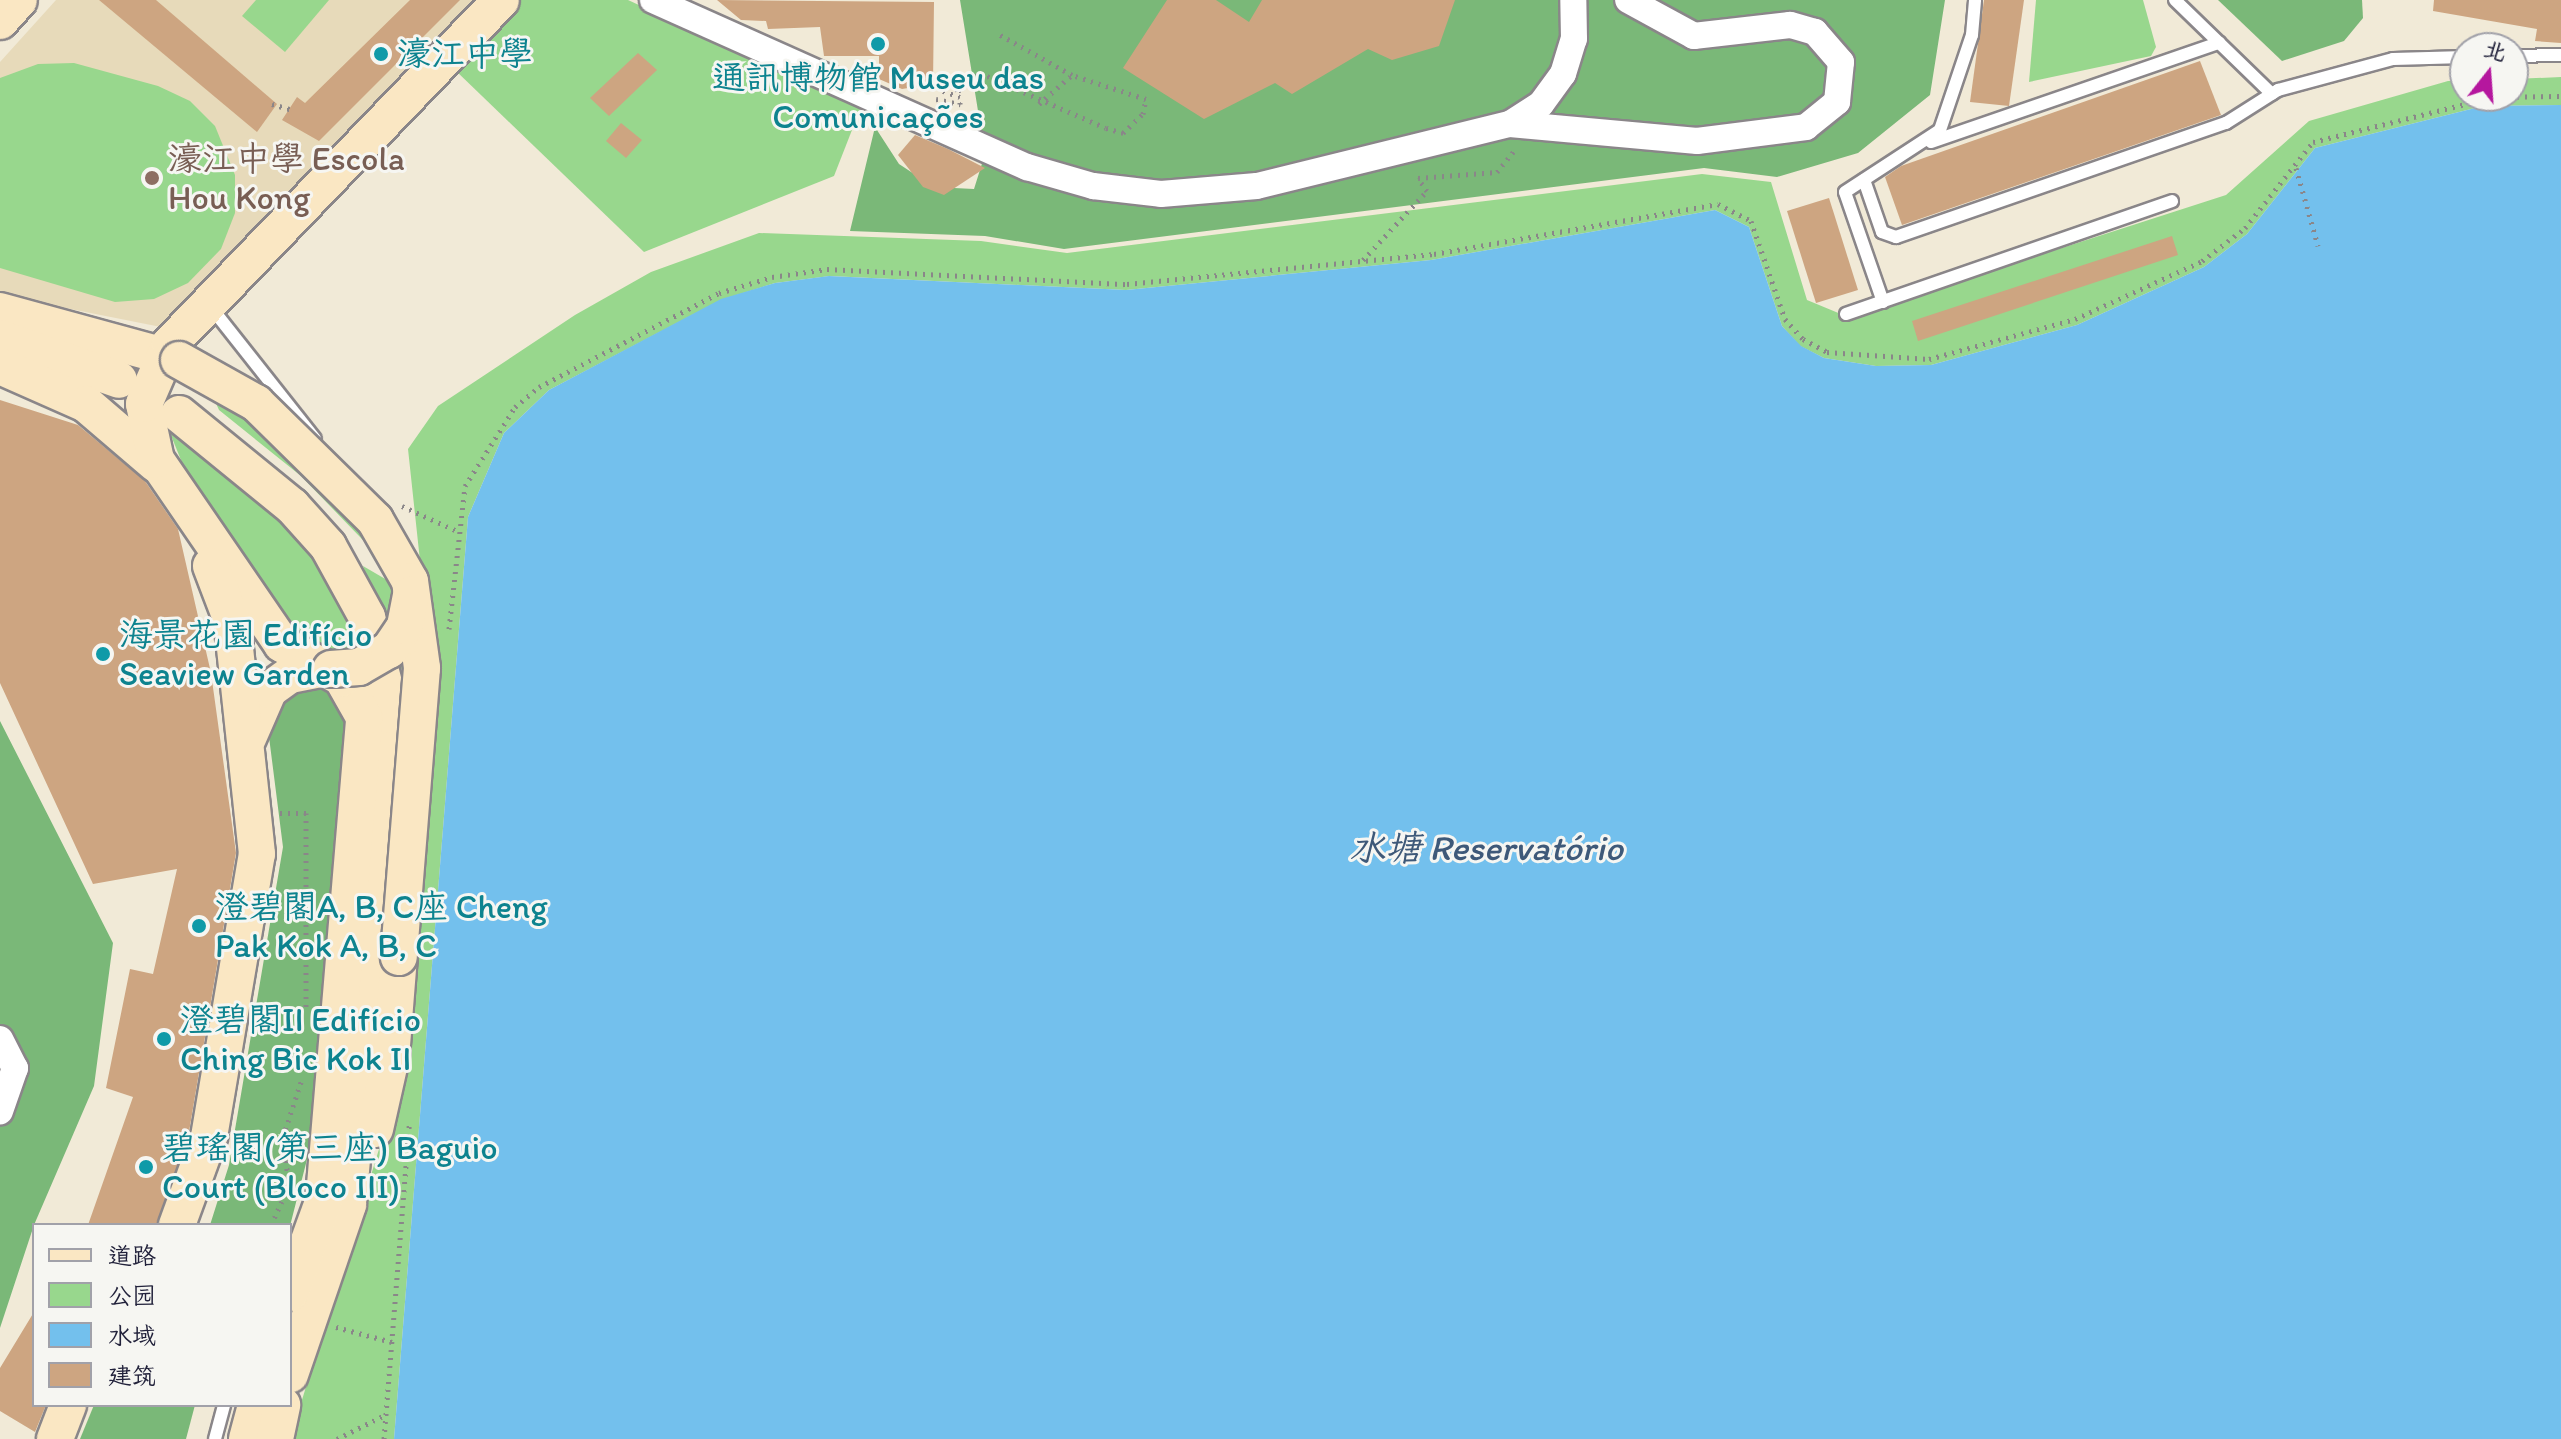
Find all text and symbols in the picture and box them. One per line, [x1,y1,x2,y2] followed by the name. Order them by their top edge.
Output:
[2449,32,2529,112] north arrow
[397,34,533,74] place label: 濠江中學
[2481,34,2510,67] text: 北
[869,35,887,53] marker: 通訊博物館 Museu das Comunicações
[372,45,390,63] marker: 濠江中學
[712,57,1044,136] place label: 通訊博物館 Museu das Comunicações
[168,138,405,218] place label: 濠江中學 Escola Hou Kong
[143,169,161,187] marker: 濠江中學 Escola Hou Kong
[119,614,372,694] place label: 海景花園 Edifício Seaview Garden
[94,645,112,663] marker: 海景花園 Edifício Seaview Garden
[1349,826,1623,870] water label: 水塘 Reservatório
[215,886,548,966] place label: 澄碧閣A, B, C座 Cheng Pak Kok A, B, C
[190,917,208,935] marker: 澄碧閣A, B, C座 Cheng Pak Kok A, B, C
[180,999,421,1078] place label: 澄碧閣II Edifício Ching Bic Kok II
[155,1030,173,1048] marker: 澄碧閣II Edifício Ching Bic Kok II
[162,1127,498,1206] place label: 碧瑤閣(第三座) Baguio Court (Bloco III)
[137,1158,155,1176] marker: 碧瑤閣(第三座) Baguio Court (Bloco III)
[32,1223,292,1407] legend
[108,1241,156,1270] text: 道路
[108,1281,156,1310] text: 公园
[108,1321,156,1350] text: 水域
[108,1361,156,1390] text: 建筑

